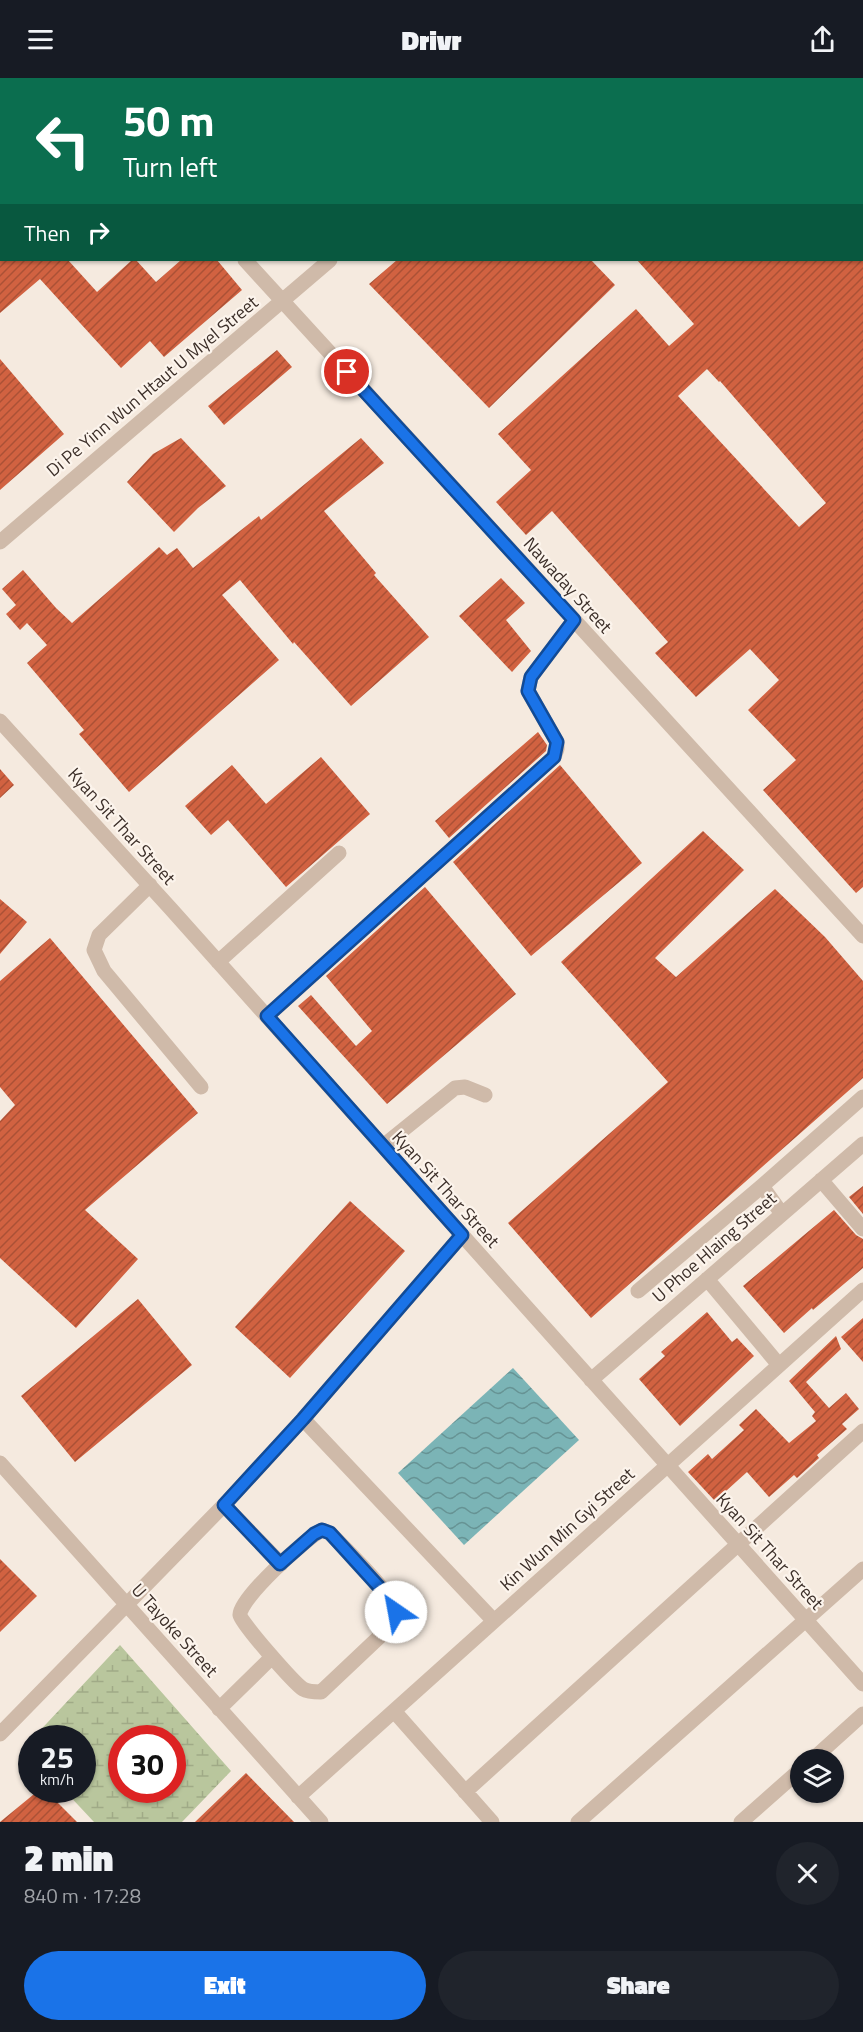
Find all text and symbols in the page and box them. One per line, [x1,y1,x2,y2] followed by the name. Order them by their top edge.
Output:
[402,19,461,60] text: Drivr
[24,23,57,56] icon: menu
[806,23,839,56] icon: share
[123,88,215,152] text: 50 m
[24,102,102,180] icon: left
[123,146,217,187] text: Turn left
[24,216,70,250] text: Then
[82,216,115,249] icon: right
[40,289,264,483] street label: Di Pe Yinn Wun Htaut U Myel Street
[321,346,372,397] pin
[330,355,363,388] icon: arrive
[517,531,619,640] street label: Nawaday Street
[62,761,183,891] street label: Kyan Sit Thar Street
[386,1124,507,1254] street label: Kyan Sit Thar Street
[646,1185,783,1309] street label: U Phoe Hlaing Street
[494,1461,641,1597] street label: Kin Wun Min Gyi Street
[710,1486,831,1616] street label: Kyan Sit Thar Street
[125,1577,225,1683] street label: U Tayoke Street
[364,1580,428,1644] position arrow
[108,1725,186,1803] speed limit sign: 30
[40,1734,74,1780] text: 25
[790,1749,844,1803] map controls
[790,1749,844,1803] button: layers
[40,1768,74,1791] text: km/h
[24,1830,113,1885] text: 2 min
[776,1842,839,1905] button: close
[24,1880,141,1911] text: 840 m · 17:28
[24,1951,426,2020] button: Exit
[438,1951,839,2020] button: Share

